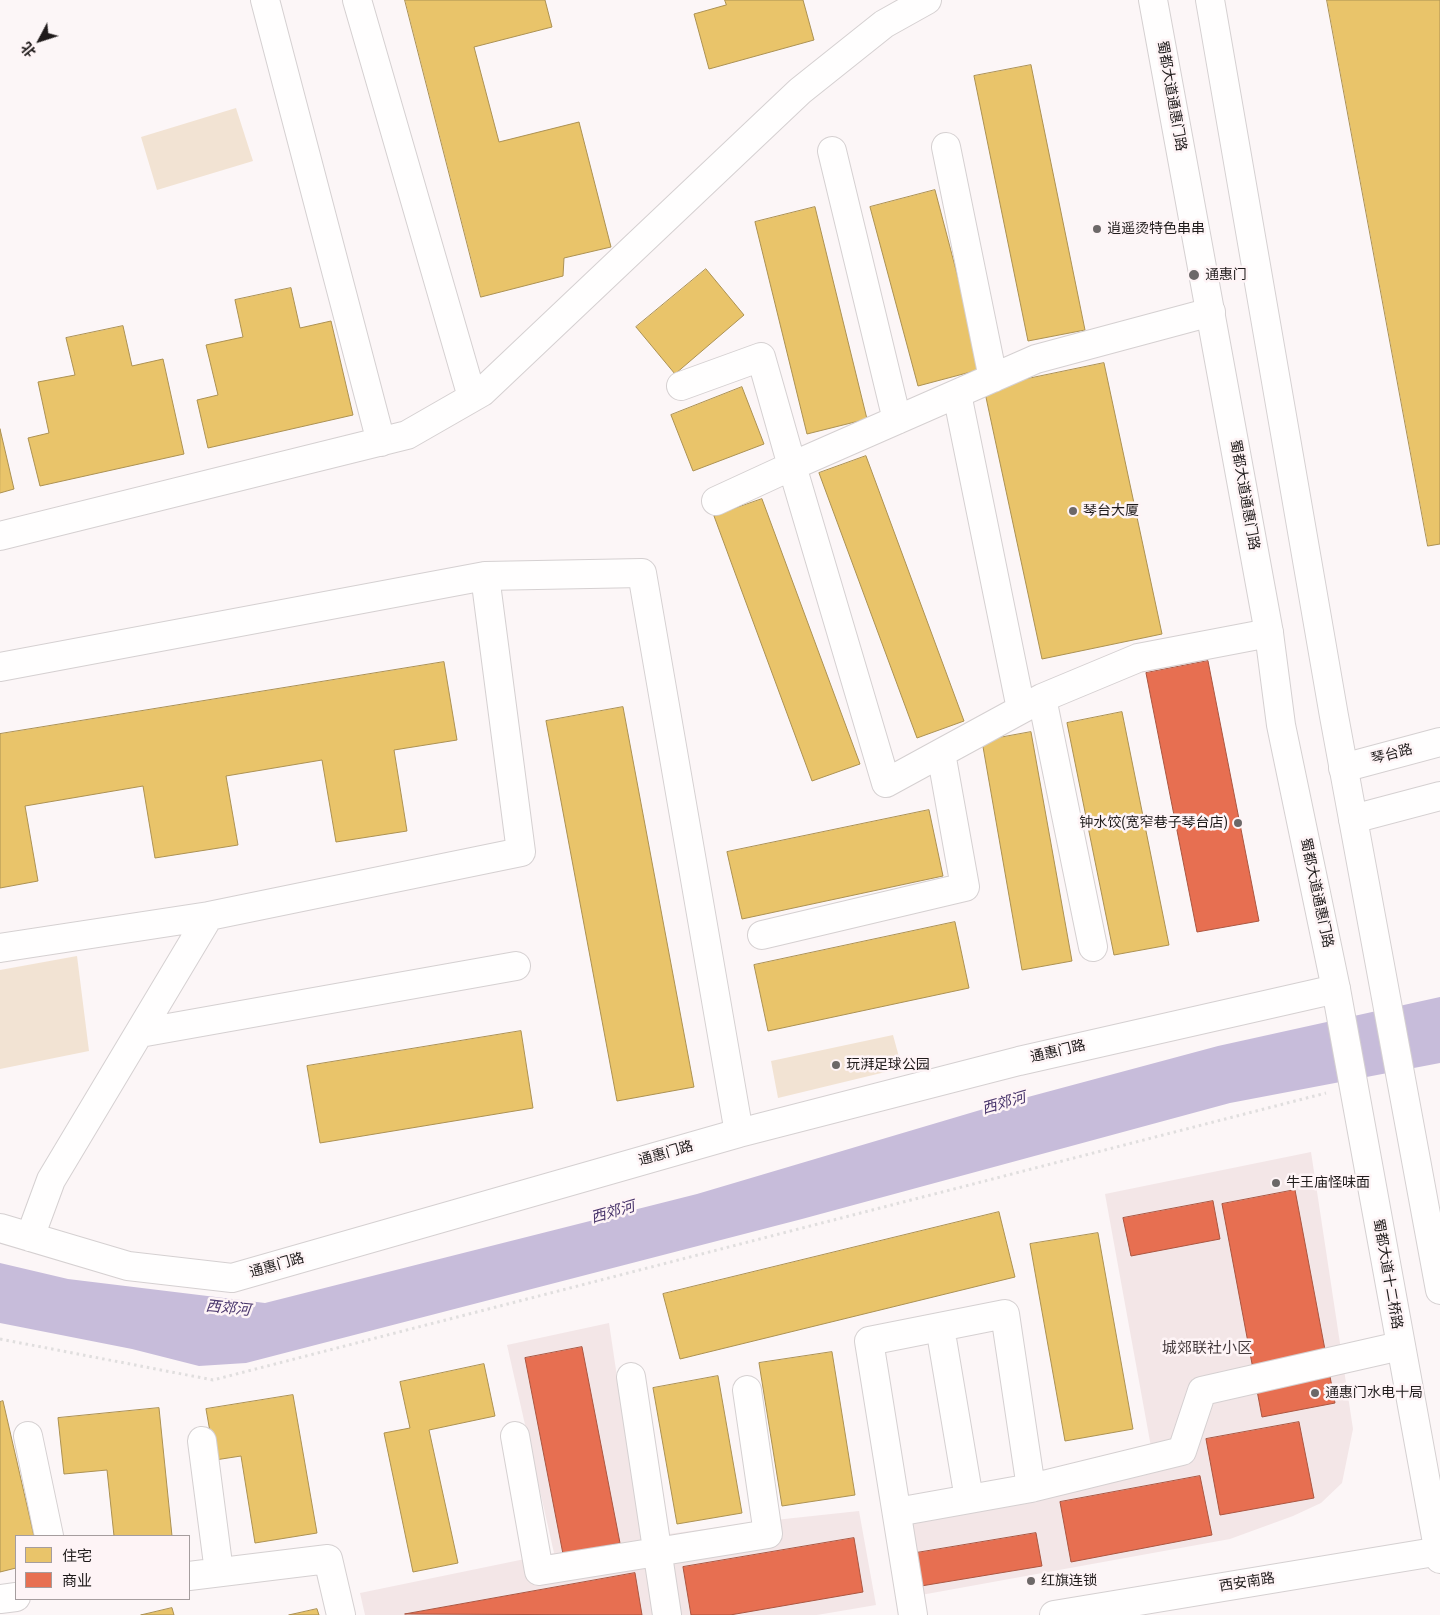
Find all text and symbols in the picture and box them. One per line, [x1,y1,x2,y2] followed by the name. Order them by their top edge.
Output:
[15,15,65,65] north arrow
[18,39,39,60] text: 北
[1153,39,1189,153] street label: 蜀都大道通惠门路
[1107,221,1205,237] place label: 逍遥烫特色串串
[1091,223,1103,235] marker: 逍遥烫特色串串
[1205,267,1247,283] place label: 通惠门
[1187,268,1201,282] marker: 通惠门
[1226,438,1262,552] street label: 蜀都大道通惠门路
[1083,503,1139,519] place label: 琴台大厦
[1067,505,1079,517] marker: 琴台大厦
[1370,741,1414,769] street label: 琴台路
[1079,815,1228,831] place label: 钟水饺(宽窄巷子琴台店)
[1232,817,1244,829] marker: 钟水饺(宽窄巷子琴台店)
[1296,836,1336,950] street label: 蜀都大道通惠门路
[1029,1038,1087,1066] street label: 通惠门路
[846,1057,930,1073] place label: 玩湃足球公园
[830,1059,842,1071] marker: 玩湃足球公园
[980,1089,1028,1119] water label: 西郊河
[637,1138,695,1170] street label: 通惠门路
[1286,1175,1370,1191] place label: 牛王庙怪味面
[1270,1177,1282,1189] marker: 牛王庙怪味面
[589,1198,637,1228] water label: 西郊河
[1369,1217,1405,1331] street label: 蜀都大道十二桥路
[248,1250,306,1282] street label: 通惠门路
[205,1298,251,1320] water label: 西郊河
[1162,1340,1252,1358] district label: 城郊联社小区
[1325,1385,1423,1401] place label: 通惠门水电十局
[1309,1387,1321,1399] marker: 通惠门水电十局
[15,1535,190,1600] legend
[62,1547,92,1565] text: 住宅
[1218,1570,1276,1596] street label: 西安南路
[62,1572,92,1590] text: 商业
[1041,1573,1097,1589] place label: 红旗连锁
[1025,1575,1037,1587] marker: 红旗连锁

